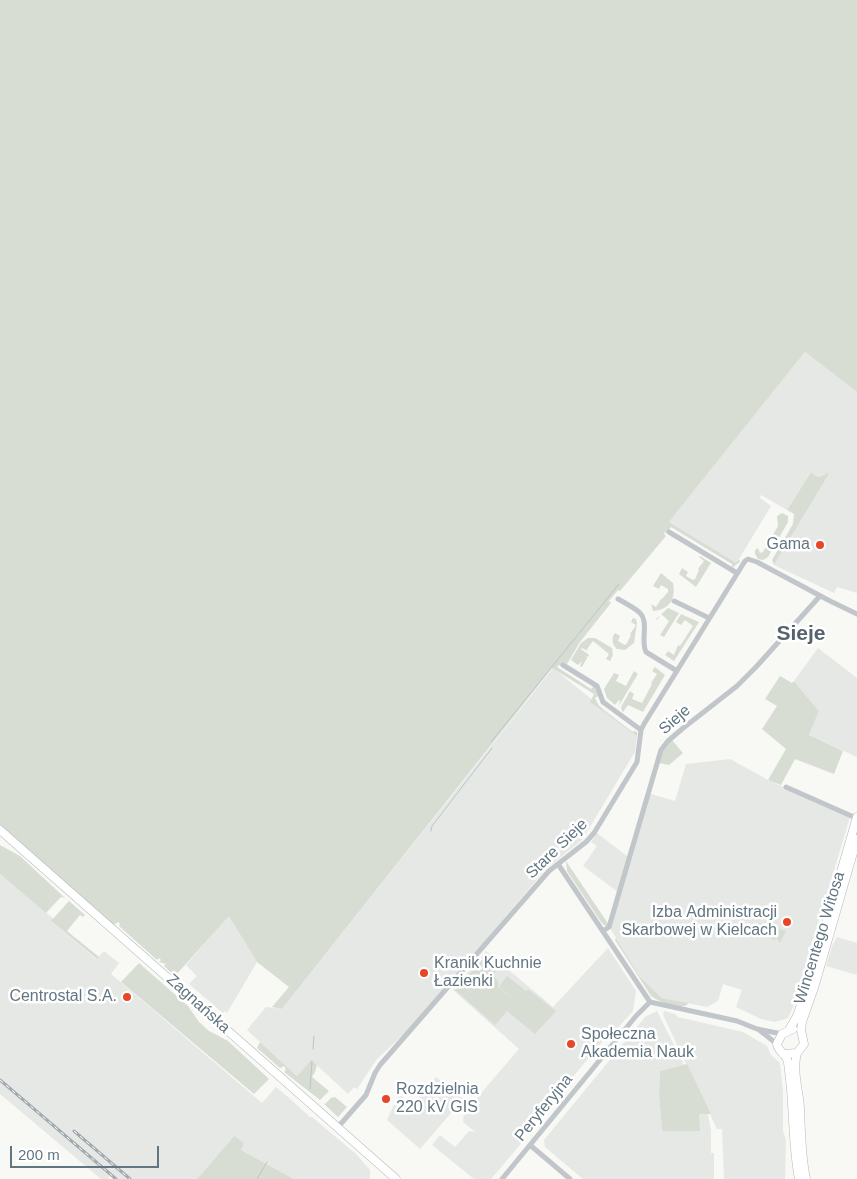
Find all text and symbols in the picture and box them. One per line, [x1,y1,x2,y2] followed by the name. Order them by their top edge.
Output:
[766,535,810,555] place label: Gama
[814,539,826,551] marker: Gama
[776,621,826,647] district label: Sieje
[655,701,695,739] street label: Sieje
[522,815,592,883] street label: Stare Sieje
[791,869,849,1007] street label: Wincentego Witosa
[621,903,777,941] place label: Izba Administracji Skarbowej w Kielcach
[781,916,793,928] marker: Izba Administracji Skarbowej w Kielcach
[434,954,542,992] place label: Kranik Kuchnie Łazienki
[418,967,430,979] marker: Kranik Kuchnie Łazienki
[162,970,234,1038] street label: Zagnańska
[9,987,117,1007] place label: Centrostal S.A.
[121,991,133,1003] marker: Centrostal S.A.
[581,1025,694,1063] place label: Społeczna Akademia Nauk
[565,1038,577,1050] marker: Społeczna Akademia Nauk
[511,1071,577,1145] street label: Peryferyjna
[396,1080,479,1118] place label: Rozdzielnia 220 kV GIS
[380,1093,392,1105] marker: Rozdzielnia 220 kV GIS
[12,1136,161,1168] scale bar
[18,1146,60,1163] text: 200 m

